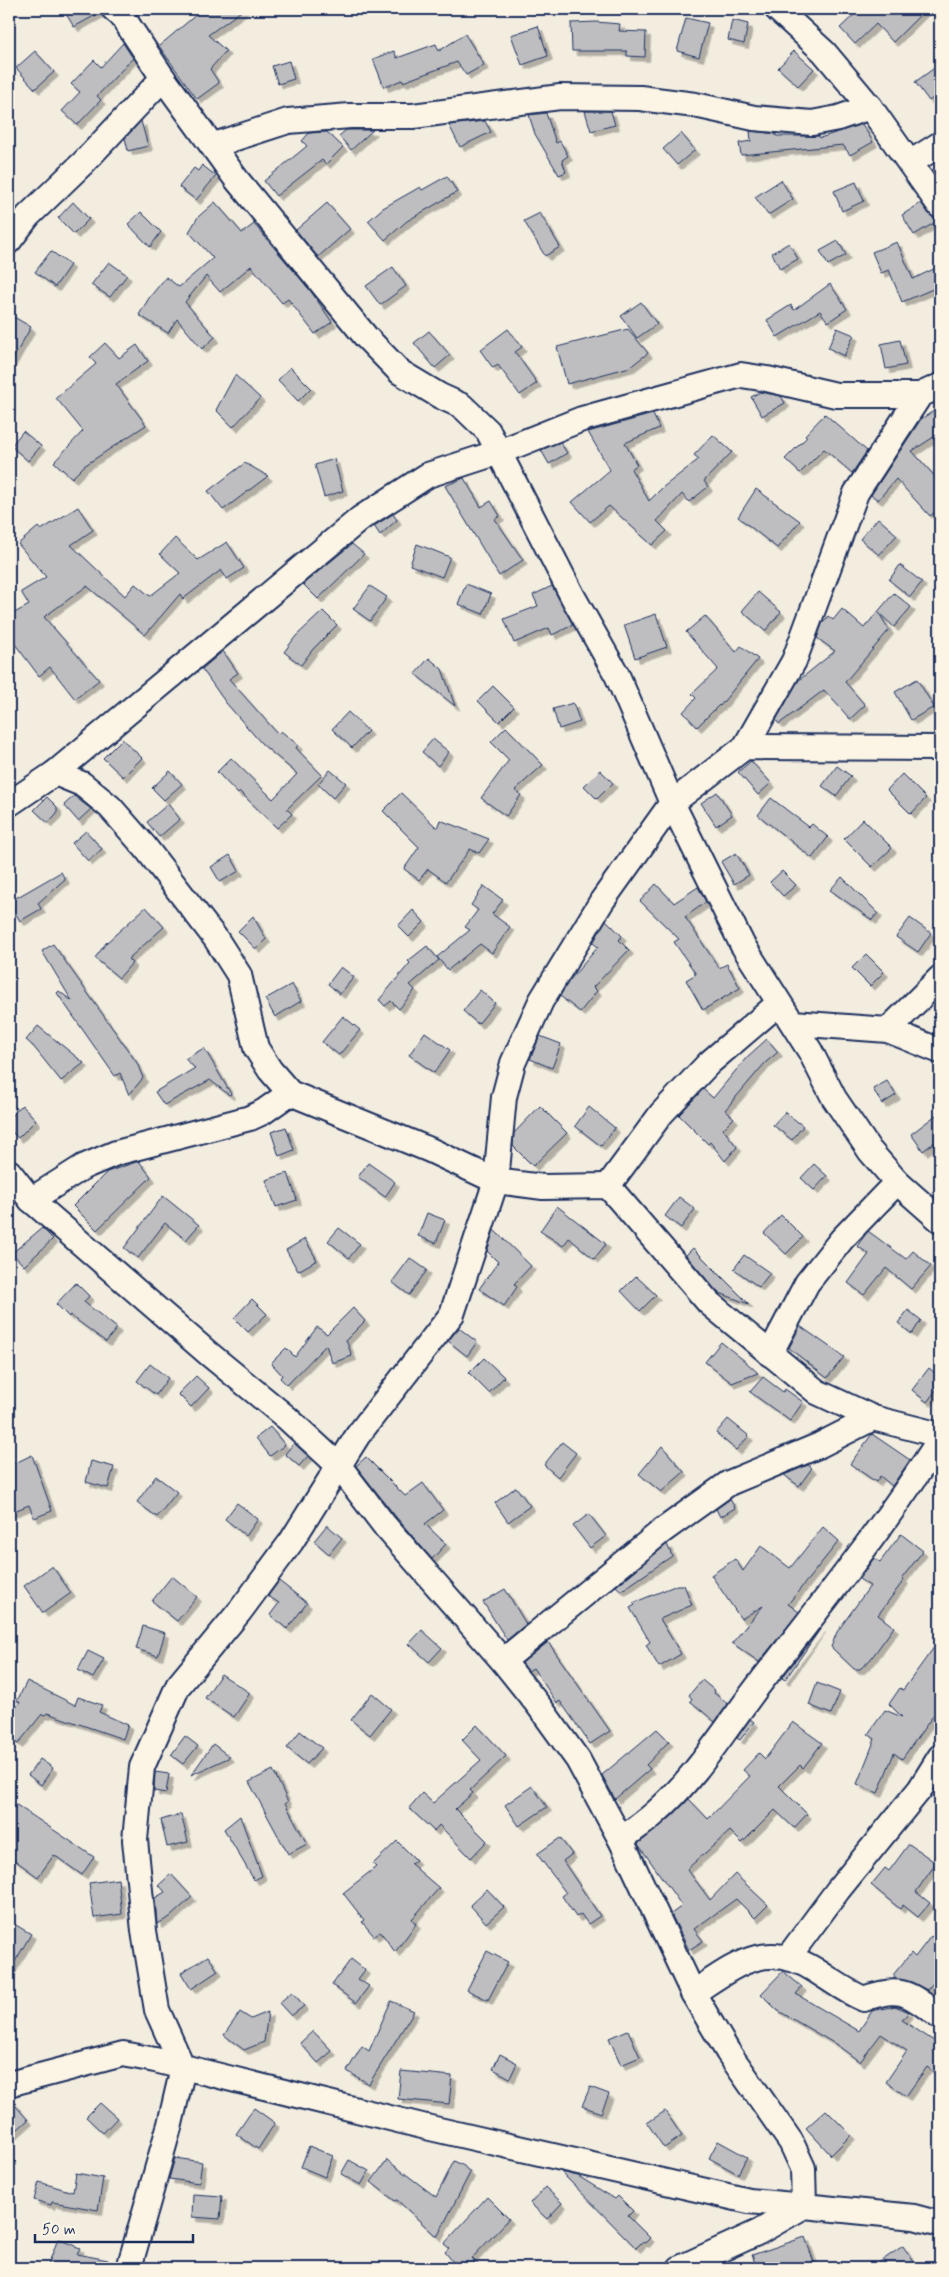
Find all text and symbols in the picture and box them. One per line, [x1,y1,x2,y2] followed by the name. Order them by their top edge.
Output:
[35,2212,192,2244] scale bar
[42,2220,76,2240] text: 50 m

